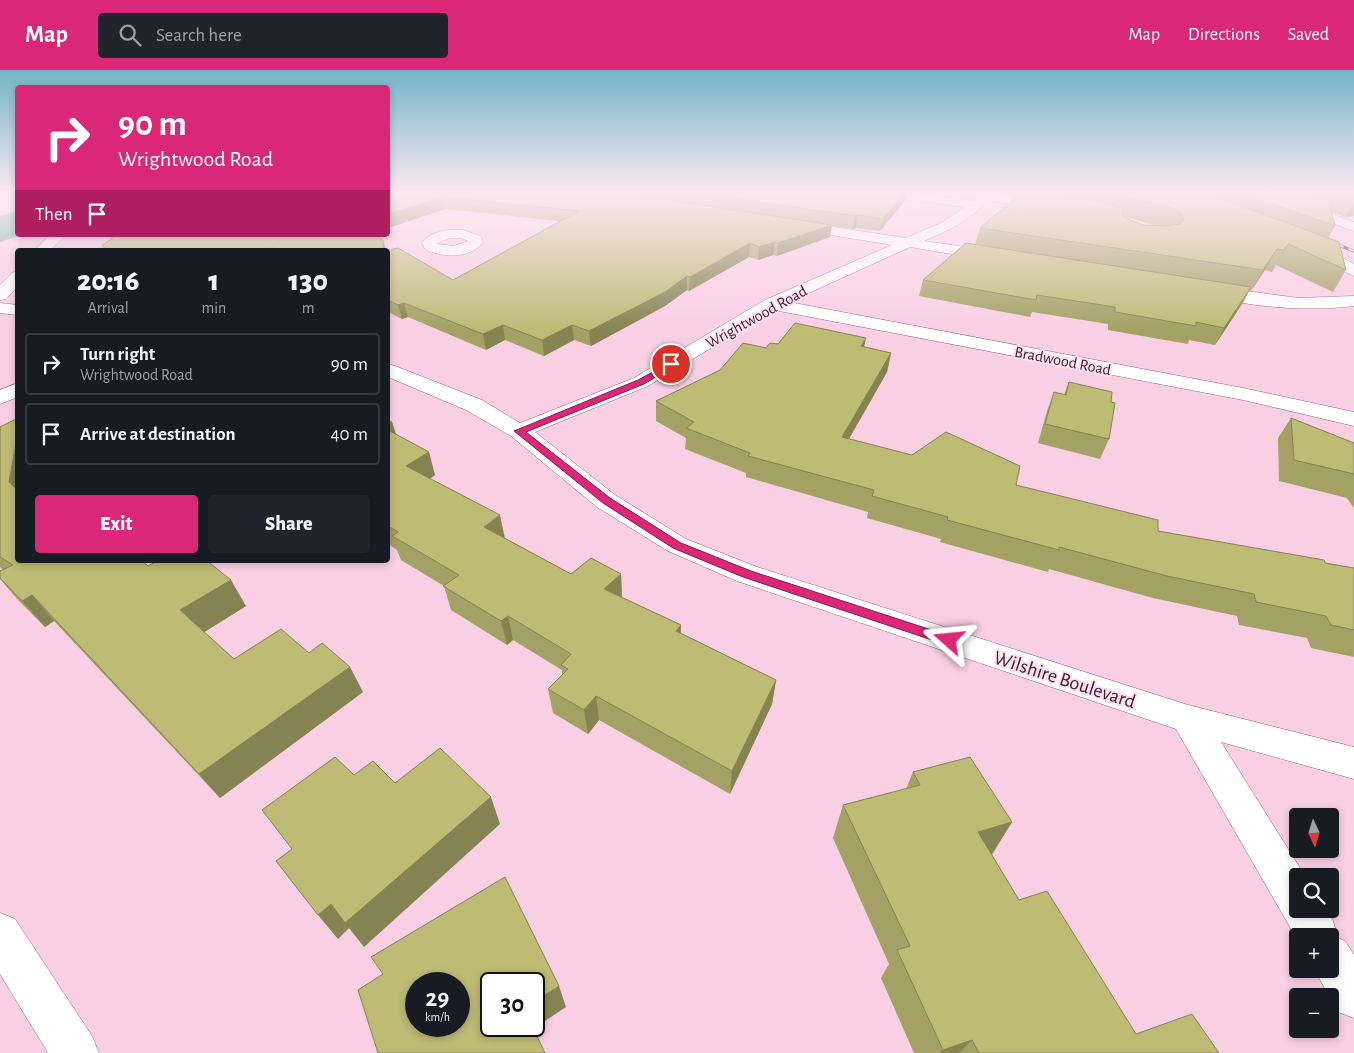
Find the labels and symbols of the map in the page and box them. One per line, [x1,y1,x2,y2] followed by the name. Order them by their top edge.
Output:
[703,283,810,351] street label: Wrightwood Road
[650,343,692,385] pin
[1013,344,1112,378] street label: Bradwood Road
[922,613,974,665] position arrow
[991,648,1138,712] street label: Wilshire Boulevard
[1289,808,1339,858] north arrow
[480,972,545,1037] speed limit sign: 30

